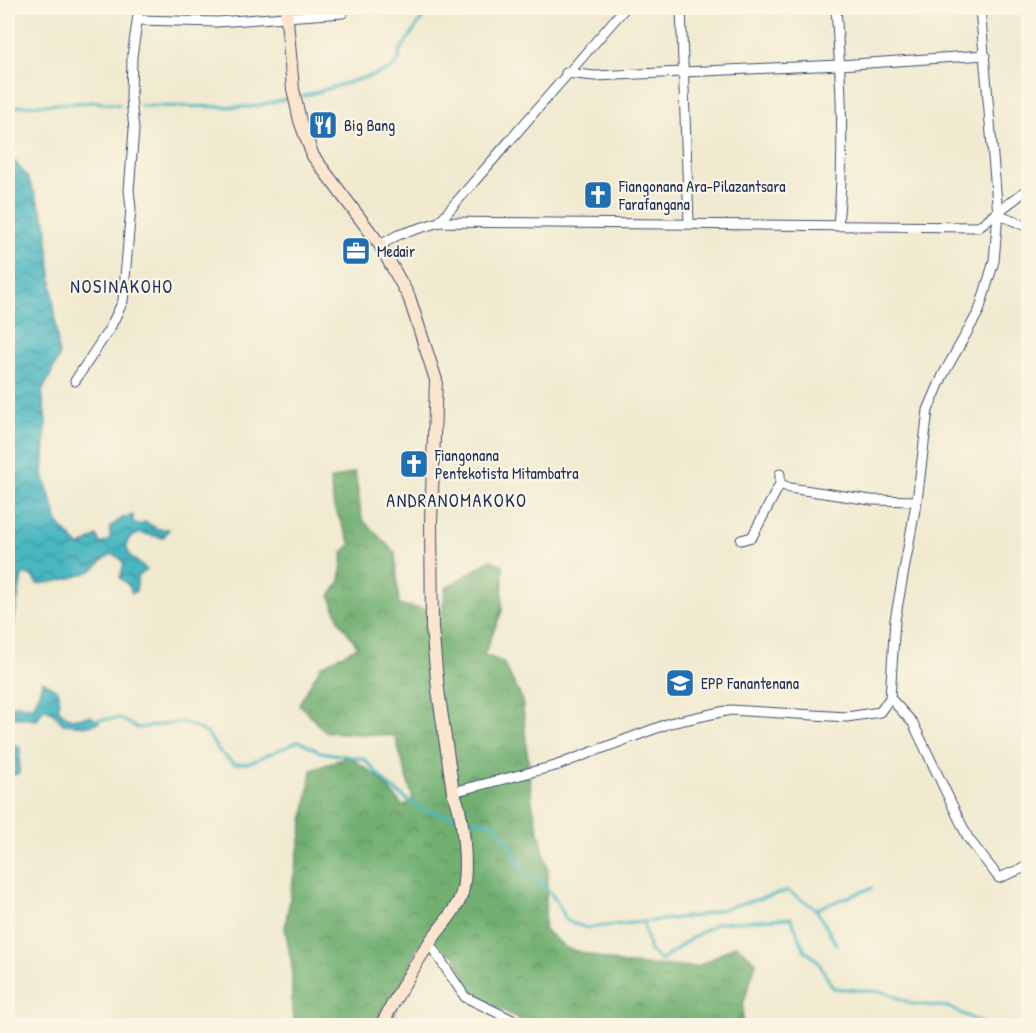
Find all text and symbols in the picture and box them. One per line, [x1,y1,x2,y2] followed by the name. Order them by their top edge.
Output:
[307,109,339,141] restaurant icon: Big Bang
[344,114,395,136] place label: Big Bang
[618,175,786,215] place label: Fiangonana Ara-Pilazantsara Farafangana
[582,179,614,211] church icon: Fiangonana Ara-Pilazantsara Farafangana
[340,235,372,267] office icon: Medair
[377,240,415,262] place label: Medair
[70,274,174,299] district label: NOSINAKOHO
[434,444,579,484] place label: Fiangonana Pentekotista Mitambatra
[398,448,430,480] church icon: Fiangonana Pentekotista Mitambatra
[386,488,528,513] district label: ANDRANOMAKOKO
[664,667,696,699] school or university icon: EPP Fanantenana
[701,672,799,694] place label: EPP Fanantenana

